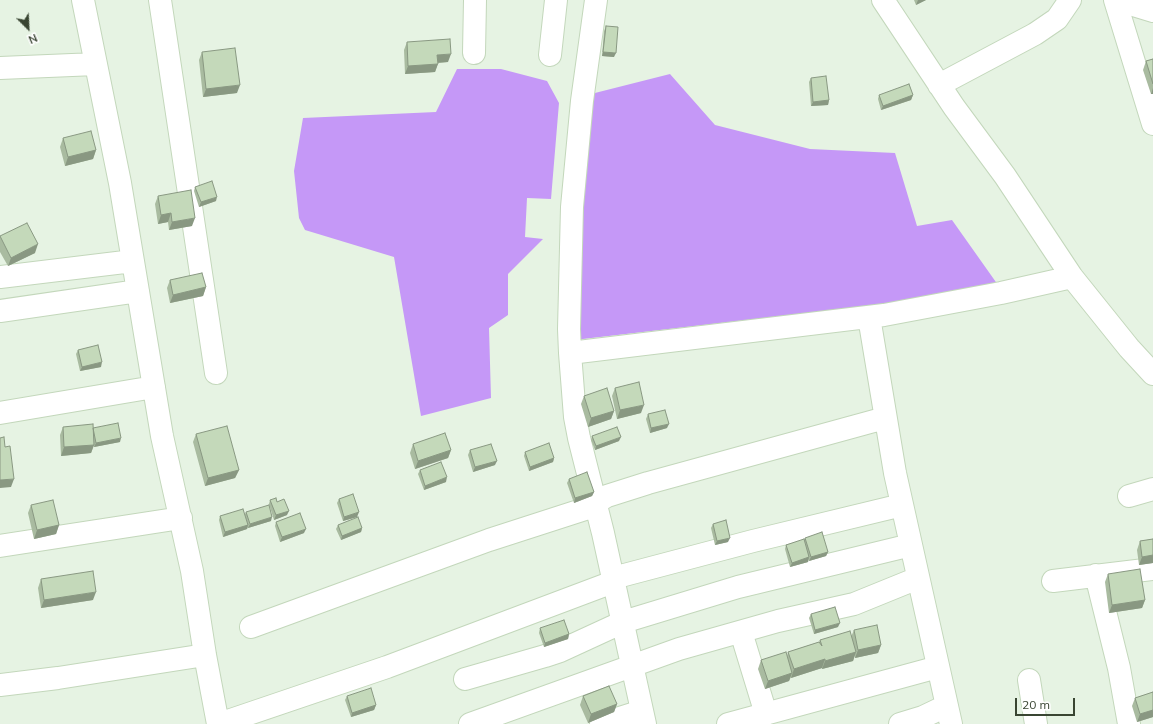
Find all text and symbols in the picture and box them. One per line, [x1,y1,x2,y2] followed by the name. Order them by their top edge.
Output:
[8,8,48,48] north arrow
[26,31,40,47] text: N
[1017,690,1077,716] scale bar
[1022,697,1050,712] text: 20 m

